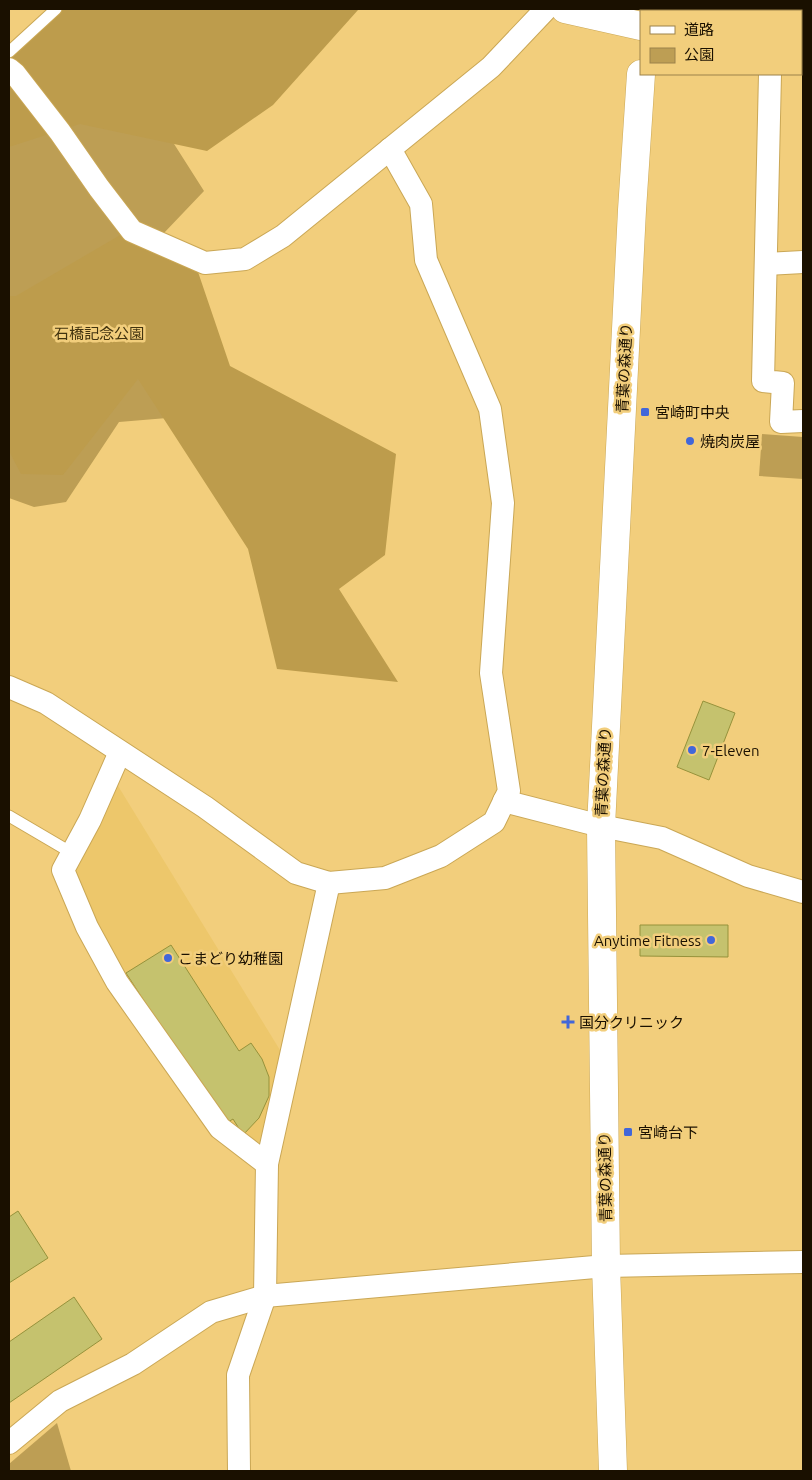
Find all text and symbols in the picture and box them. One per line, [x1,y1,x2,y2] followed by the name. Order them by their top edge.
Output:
[640,10,802,75] legend
[684,21,714,38] text: 道路
[684,46,714,63] text: 公園
[613,323,635,413] street label: 青葉の森通り
[54,325,144,342] park label: 石橋記念公園
[655,404,730,421] place label: 宮崎町中央
[639,406,651,418] marker: 宮崎町中央
[700,433,760,450] place label: 焼肉炭屋
[684,435,696,447] marker: 焼肉炭屋
[592,727,614,817] street label: 青葉の森通り
[702,742,760,759] place label: 7-Eleven
[686,744,698,756] marker: 7-Eleven
[594,932,701,949] place label: Anytime Fitness
[705,934,717,946] marker: Anytime Fitness
[178,950,283,967] place label: こまどり幼稚園
[162,952,174,964] marker: こまどり幼稚園
[579,1014,684,1031] place label: 国分クリニック
[561,1015,575,1029] marker: 国分クリニック
[638,1124,698,1141] place label: 宮崎台下
[622,1126,634,1138] marker: 宮崎台下
[596,1132,614,1222] street label: 青葉の森通り

